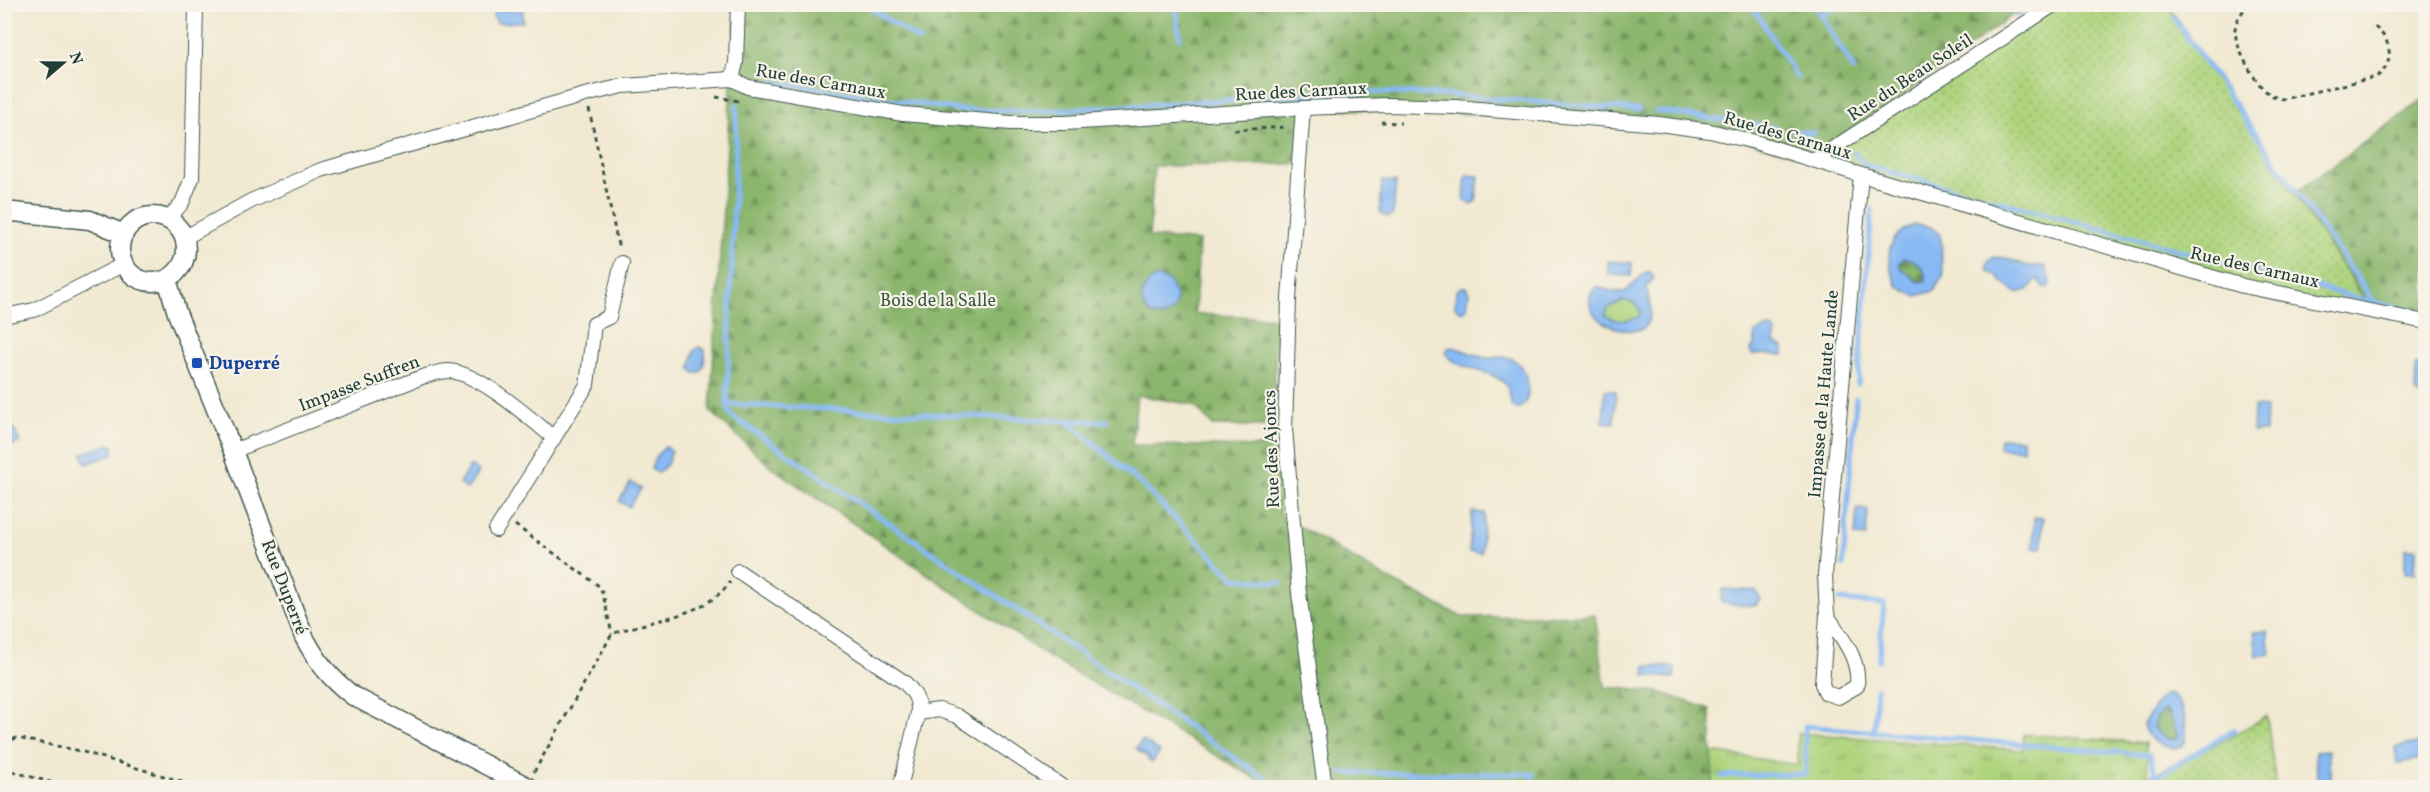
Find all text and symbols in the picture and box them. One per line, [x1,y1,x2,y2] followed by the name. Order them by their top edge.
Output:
[1843,28,1978,128] street label: Rue du Beau Soleil
[33,33,93,93] north arrow
[63,49,88,68] text: N
[754,59,888,106] street label: Rue des Carnaux
[1234,77,1368,108] street label: Rue des Carnaux
[1721,106,1855,167] street label: Rue des Carnaux
[2187,241,2322,295] street label: Rue des Carnaux
[880,289,996,314] park label: Bois de la Salle
[1803,289,1846,499] street label: Impasse de la Haute Lande
[295,350,424,419] street label: Impasse Suffren
[209,352,280,377] place label: Duperré
[190,356,204,370] marker: Duperré
[1258,389,1287,508] street label: Rue des Ajoncs
[254,536,313,639] street label: Rue Duperré

